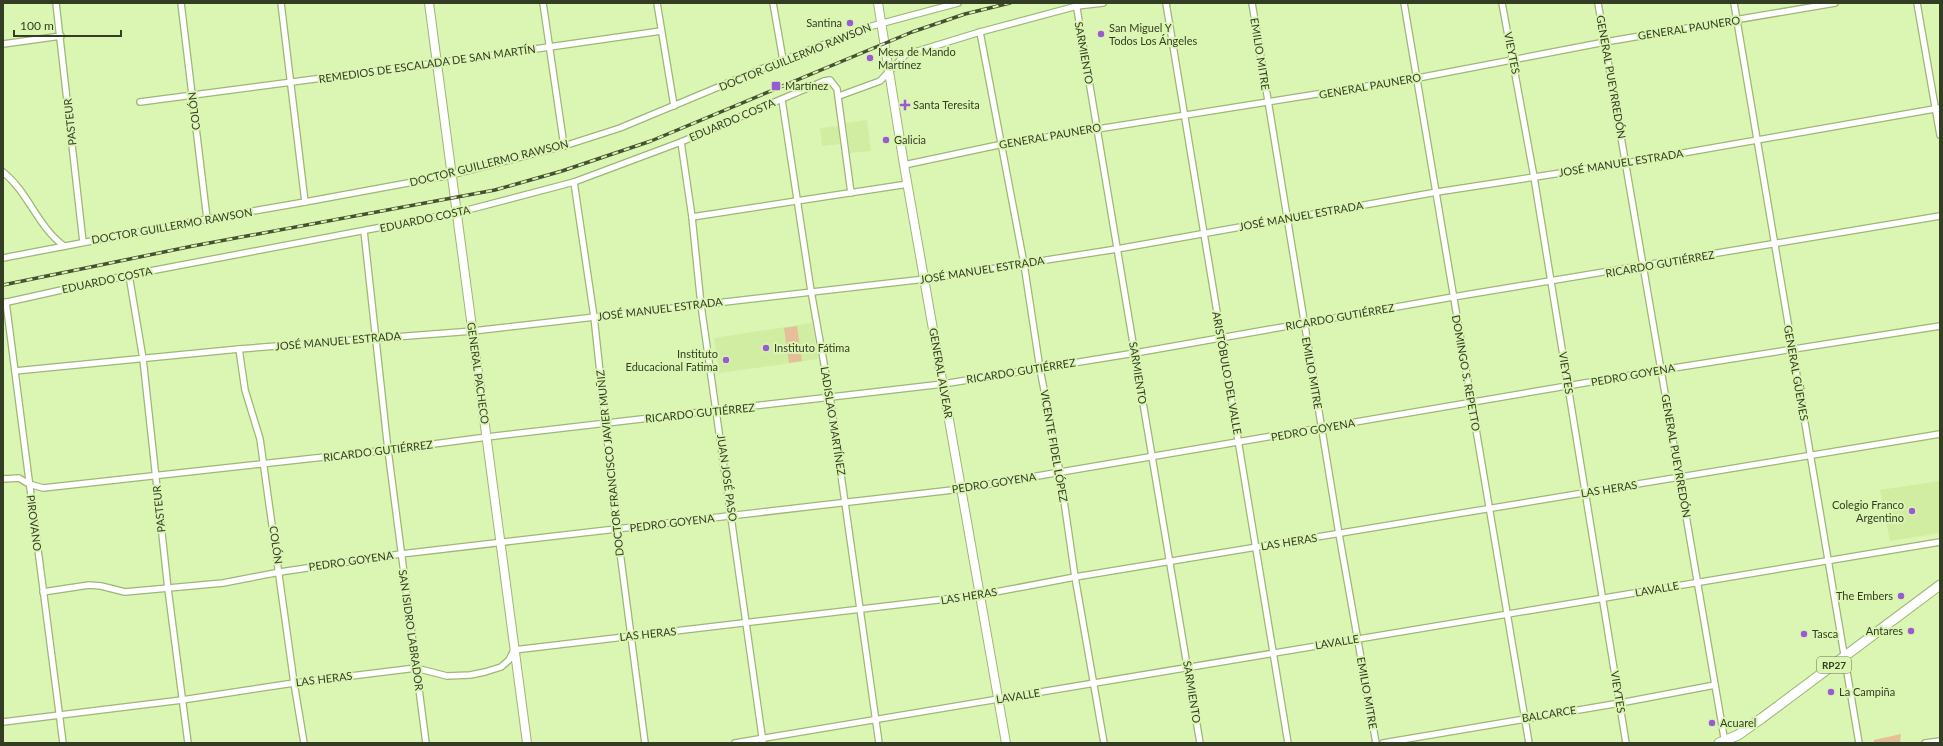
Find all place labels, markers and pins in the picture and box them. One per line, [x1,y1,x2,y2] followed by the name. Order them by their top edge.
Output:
[806,16,842,29] place label: Santina
[845,18,855,28] marker: Santina
[1109,21,1197,47] place label: San Miguel Y Todos Los Ángeles
[1096,29,1106,39] marker: San Miguel Y Todos Los Ángeles
[878,45,956,71] place label: Mesa de Mando Martínez
[865,53,875,63] marker: Mesa de Mando Martínez
[785,79,828,92] place label: Martínez
[770,80,782,92] marker: Martínez
[913,98,980,111] place label: Santa Teresita
[900,100,910,110] marker: Santa Teresita
[894,133,926,146] place label: Galicia
[881,135,891,145] marker: Galicia
[774,341,850,354] place label: Instituto Fátima
[761,343,771,353] marker: Instituto Fátima
[626,347,718,373] place label: Instituto Educacional Fatima
[721,355,731,365] marker: Instituto Educacional Fatima
[1832,498,1904,524] place label: Colegio Franco Argentino
[1907,506,1917,516] marker: Colegio Franco Argentino
[1836,589,1893,602] place label: The Embers
[1896,591,1906,601] marker: The Embers
[1866,624,1903,637] place label: Antares
[1906,626,1916,636] marker: Antares
[1812,627,1838,640] place label: Tasca
[1799,629,1809,639] marker: Tasca
[1839,685,1895,698] place label: La Campiña
[1826,687,1836,697] marker: La Campiña
[1720,716,1756,729] place label: Acuarel
[1707,718,1717,728] marker: Acuarel

